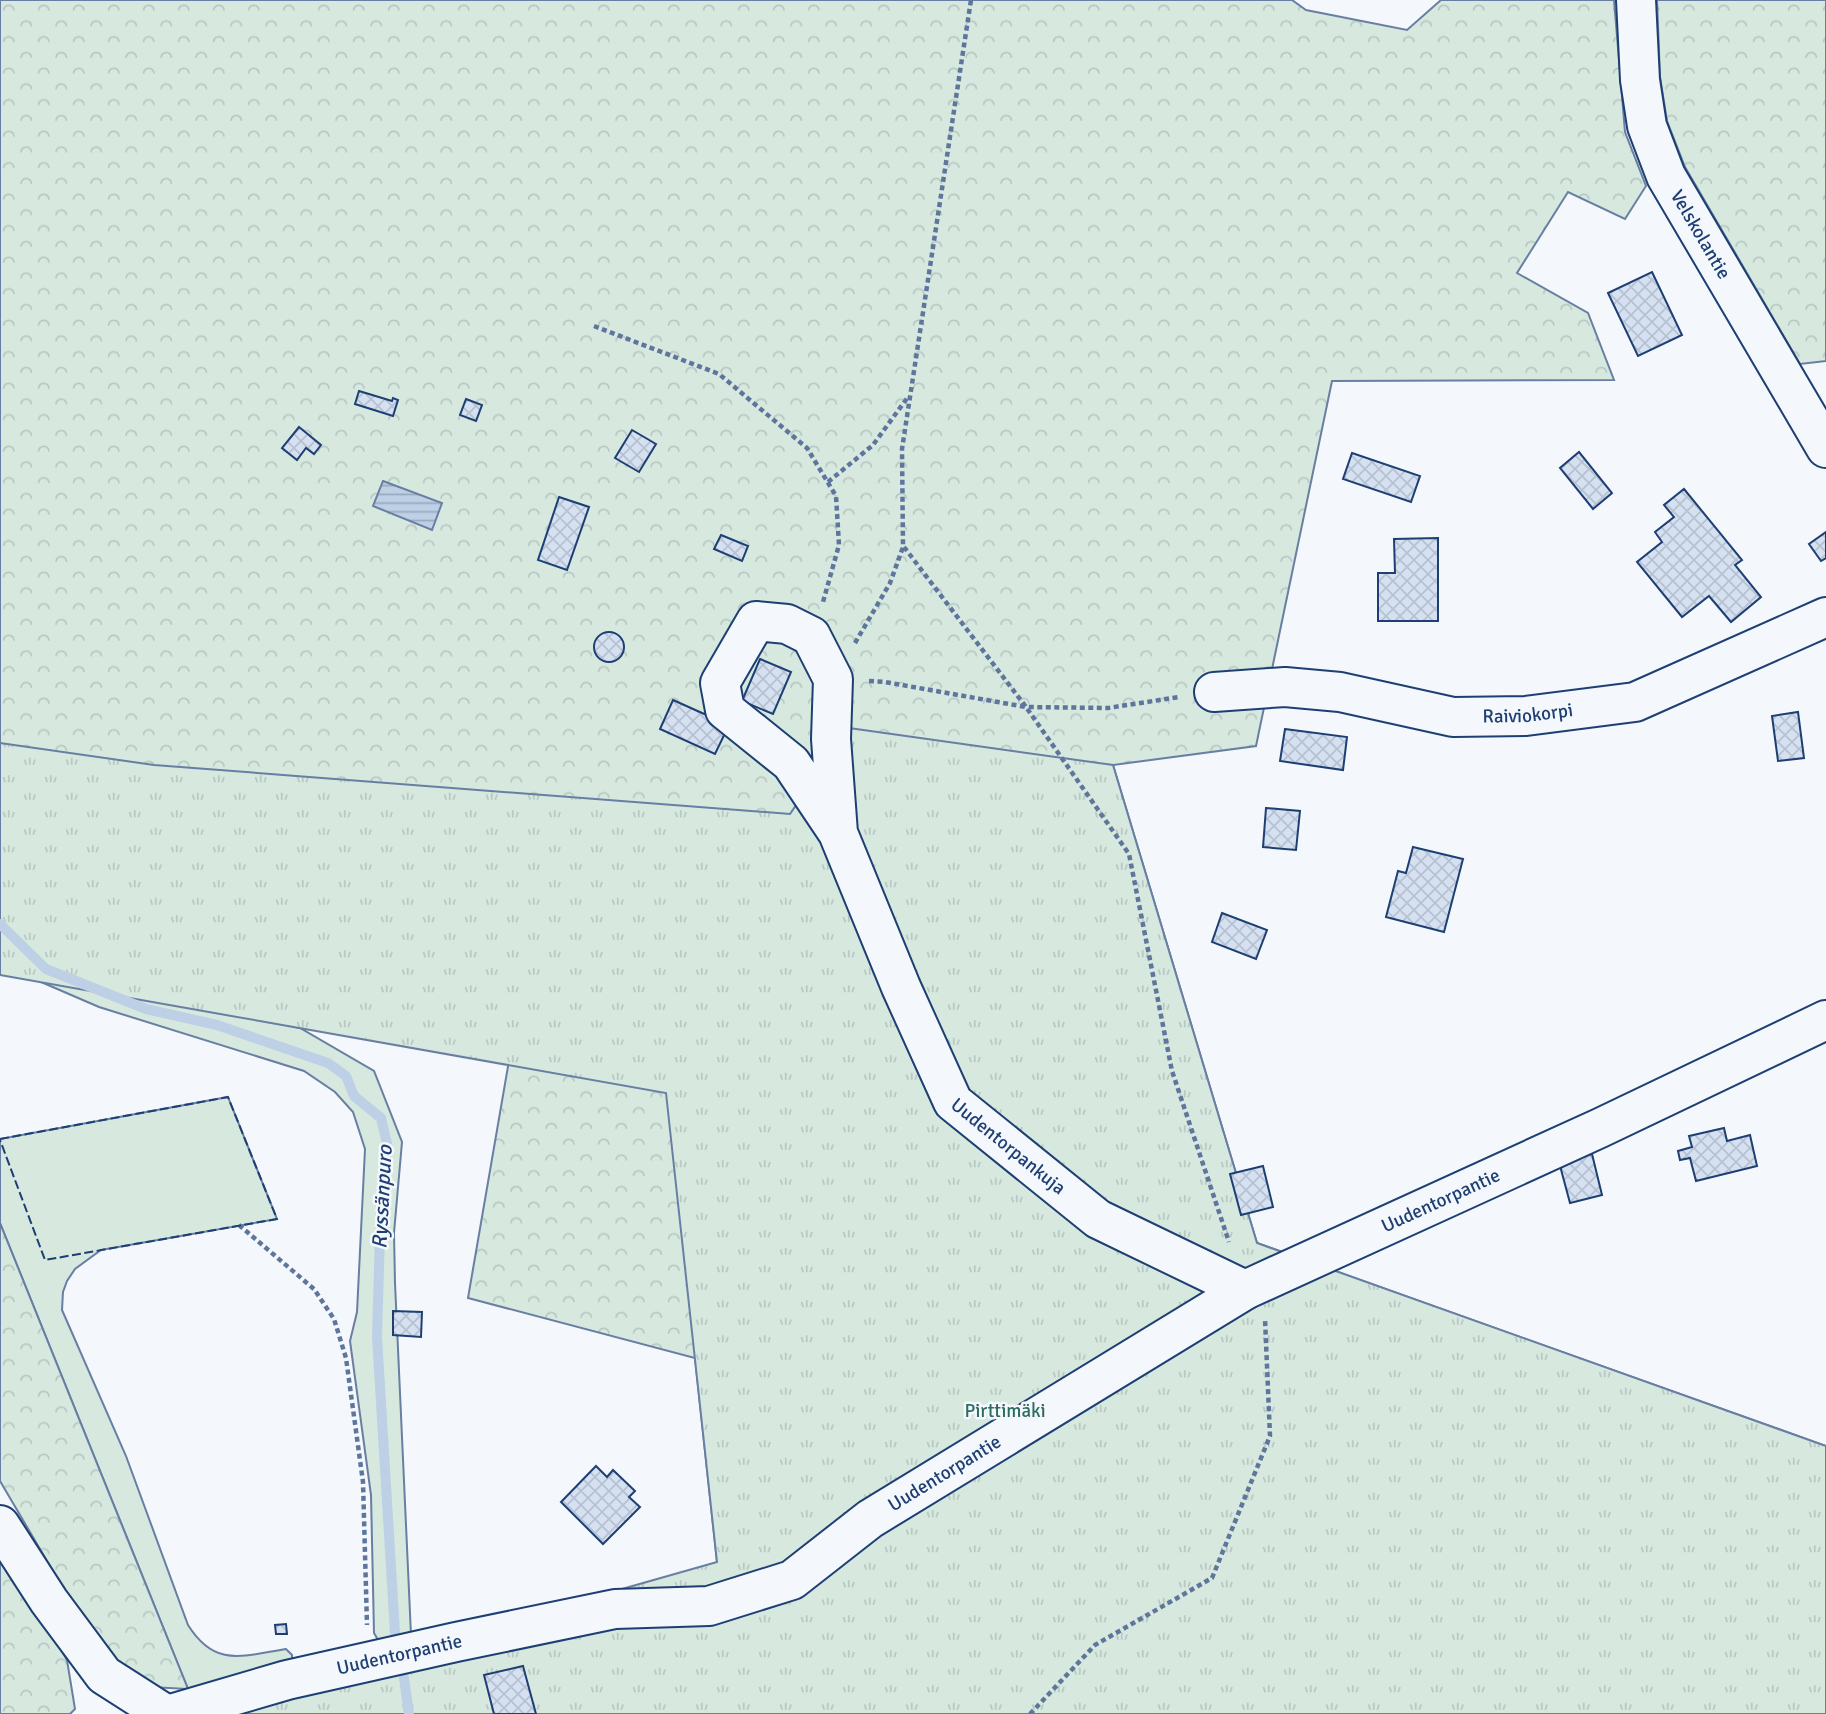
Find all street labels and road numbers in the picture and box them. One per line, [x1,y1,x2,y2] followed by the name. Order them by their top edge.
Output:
[1665,186,1736,283] street label: Velskolantie
[1482,698,1574,729] street label: Raiviokorpi
[946,1093,1070,1200] street label: Uudentorpankuja
[1377,1163,1504,1238] street label: Uudentorpantie
[884,1430,1006,1517] street label: Uudentorpantie
[334,1629,464,1680] street label: Uudentorpantie

